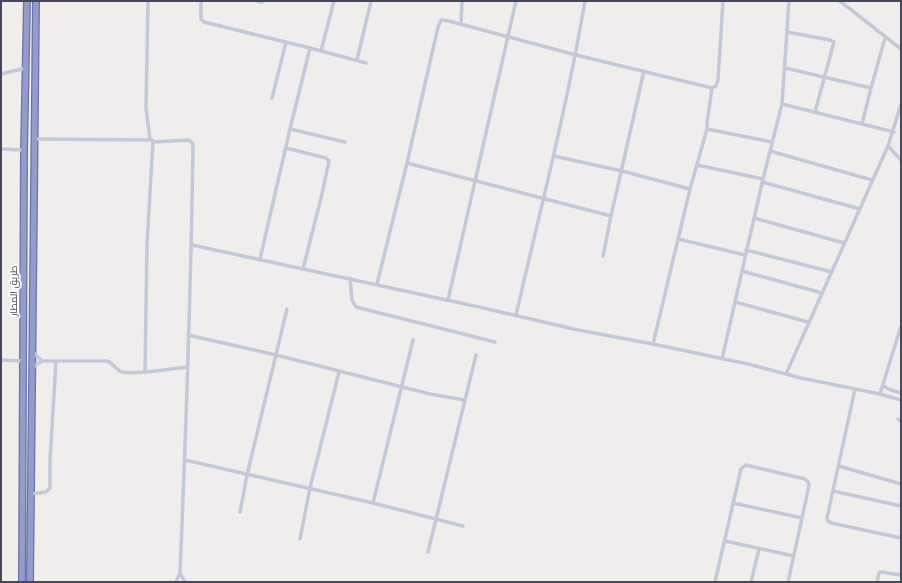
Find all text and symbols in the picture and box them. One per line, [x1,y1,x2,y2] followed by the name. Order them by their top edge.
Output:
[9,266,21,316] street label: طريق المطار

